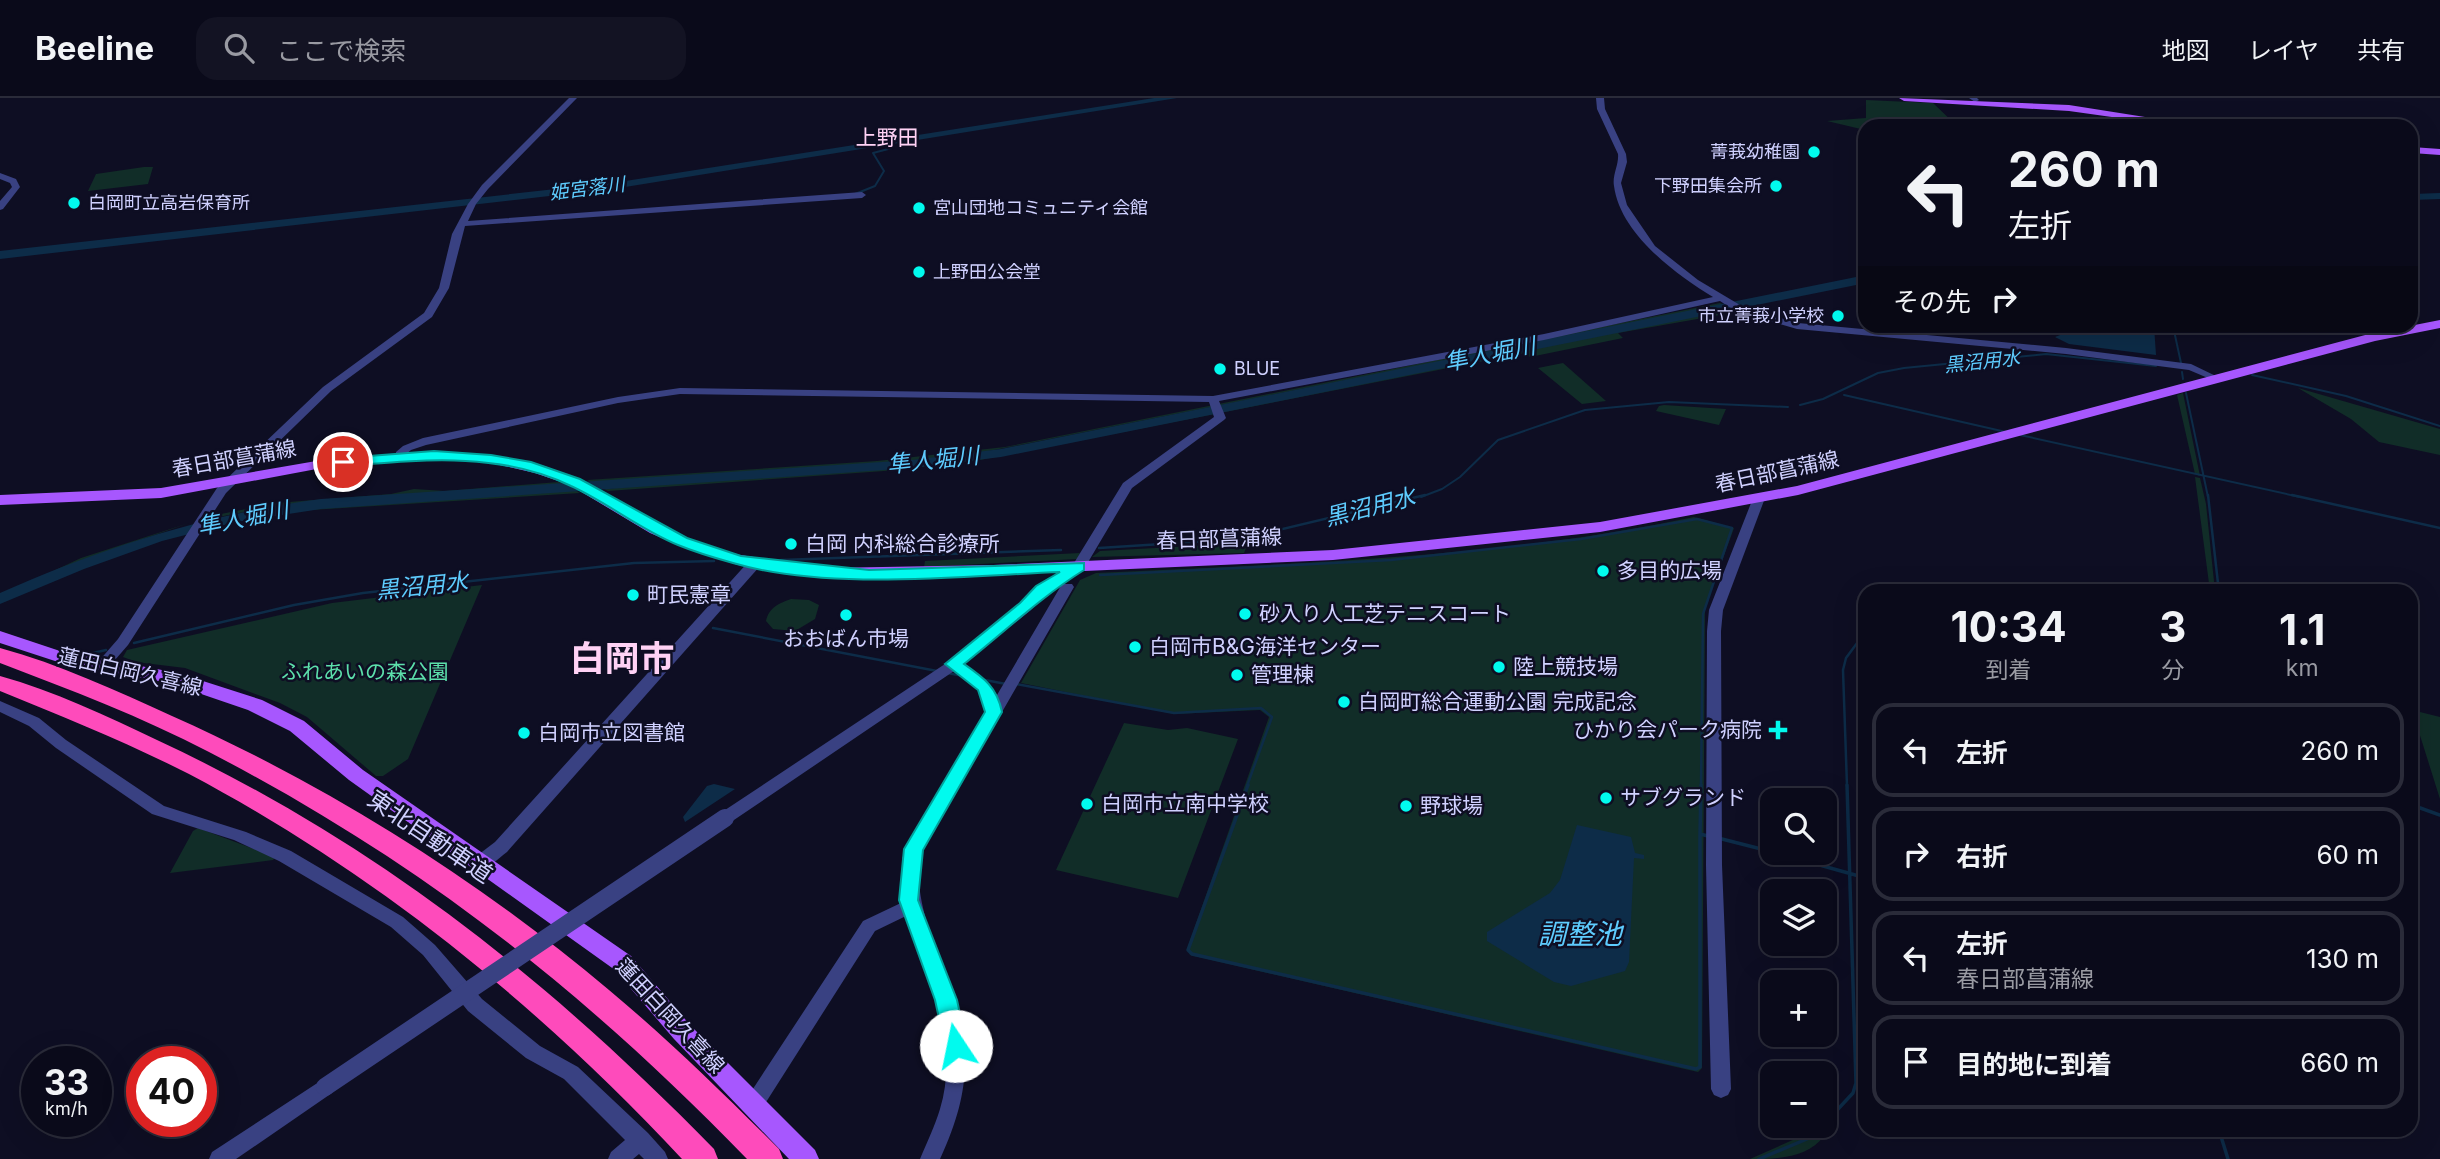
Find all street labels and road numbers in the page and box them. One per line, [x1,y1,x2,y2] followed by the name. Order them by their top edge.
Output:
[170,435,298,482] street label: 春日部菖蒲線
[1713,446,1841,497] street label: 春日部菖蒲線
[1156,524,1282,553] street label: 春日部菖蒲線
[56,643,205,700] street label: 蓮田白岡久喜線
[362,784,498,889] street label: 東北自動車道
[611,953,730,1078] street label: 蓮田白岡久喜線

